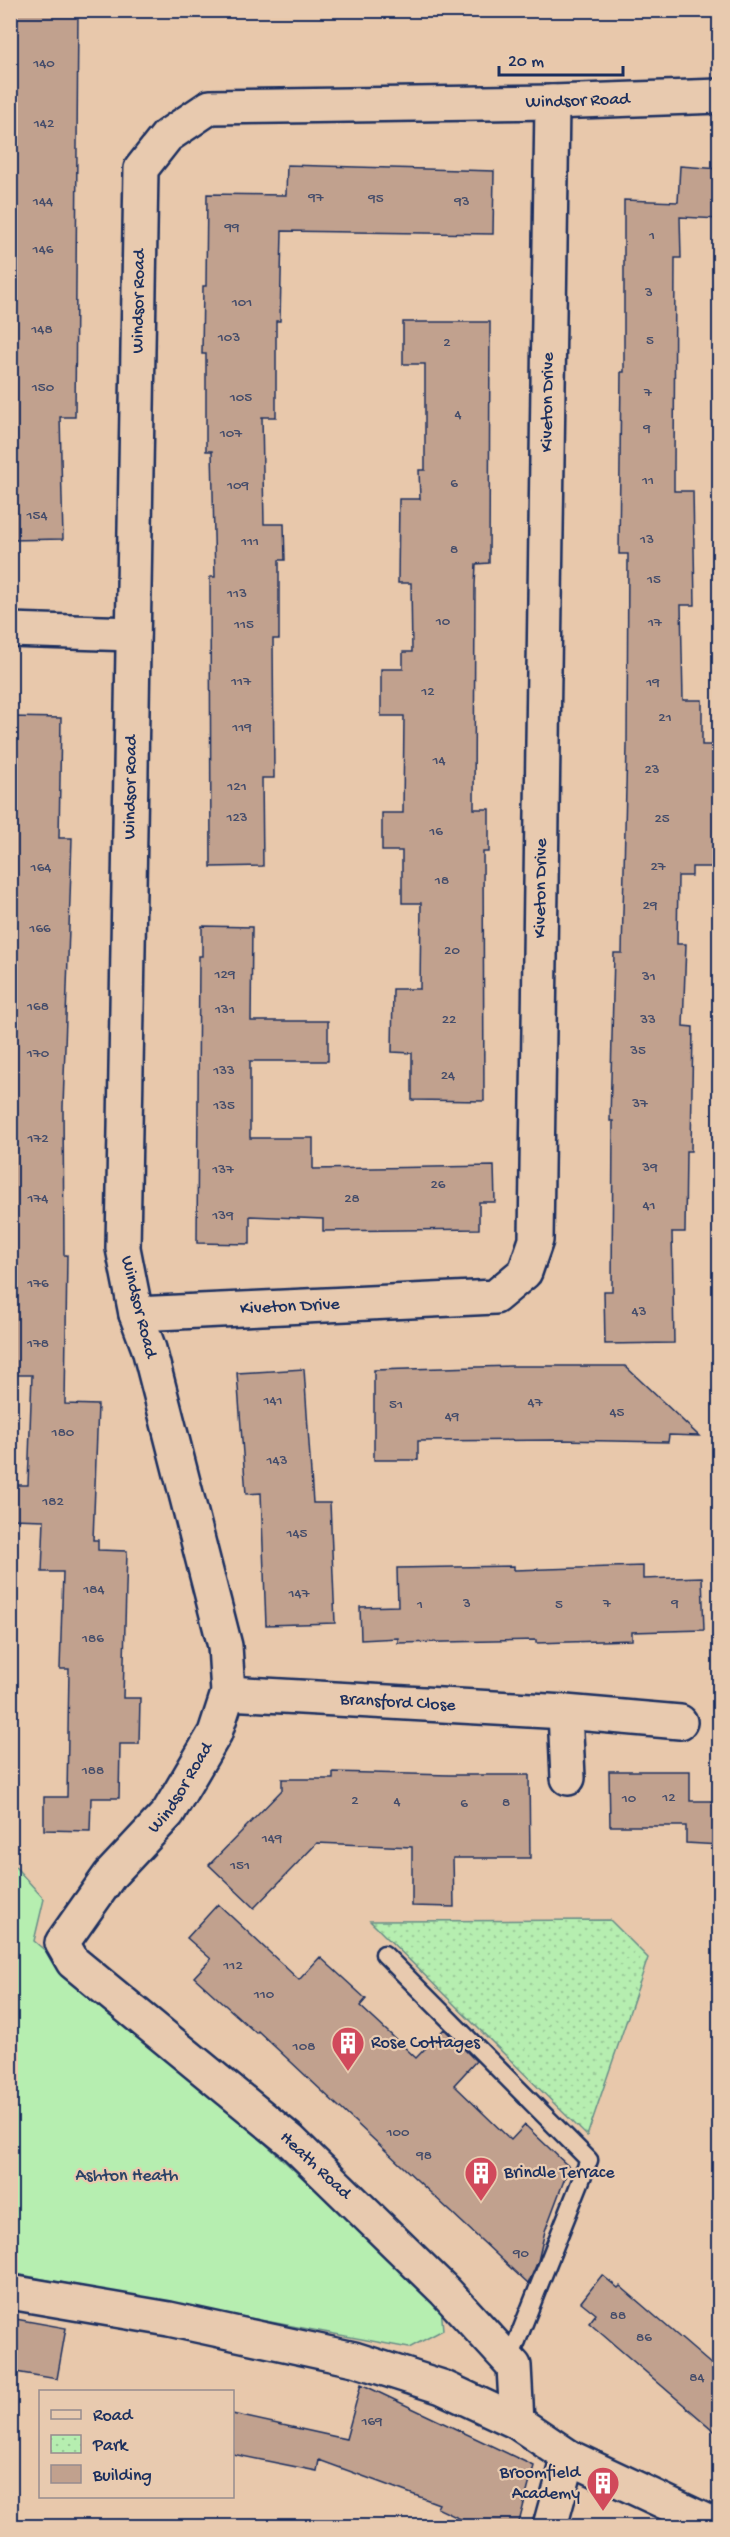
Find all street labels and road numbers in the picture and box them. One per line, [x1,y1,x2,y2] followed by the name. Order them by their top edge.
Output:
[525,89,632,113] street label: Windsor Road
[127,248,150,354] street label: Windsor Road
[537,352,559,452] street label: Kiveton Drive
[119,734,142,840] street label: Windsor Road
[530,838,552,938] street label: Kiveton Drive
[115,1254,161,1362] street label: Windsor Road
[239,1294,341,1320] street label: Kiveton Drive
[338,1689,457,1716] street label: Bransford Close
[144,1737,218,1838] street label: Windsor Road
[275,2128,356,2205] street label: Heath Road

